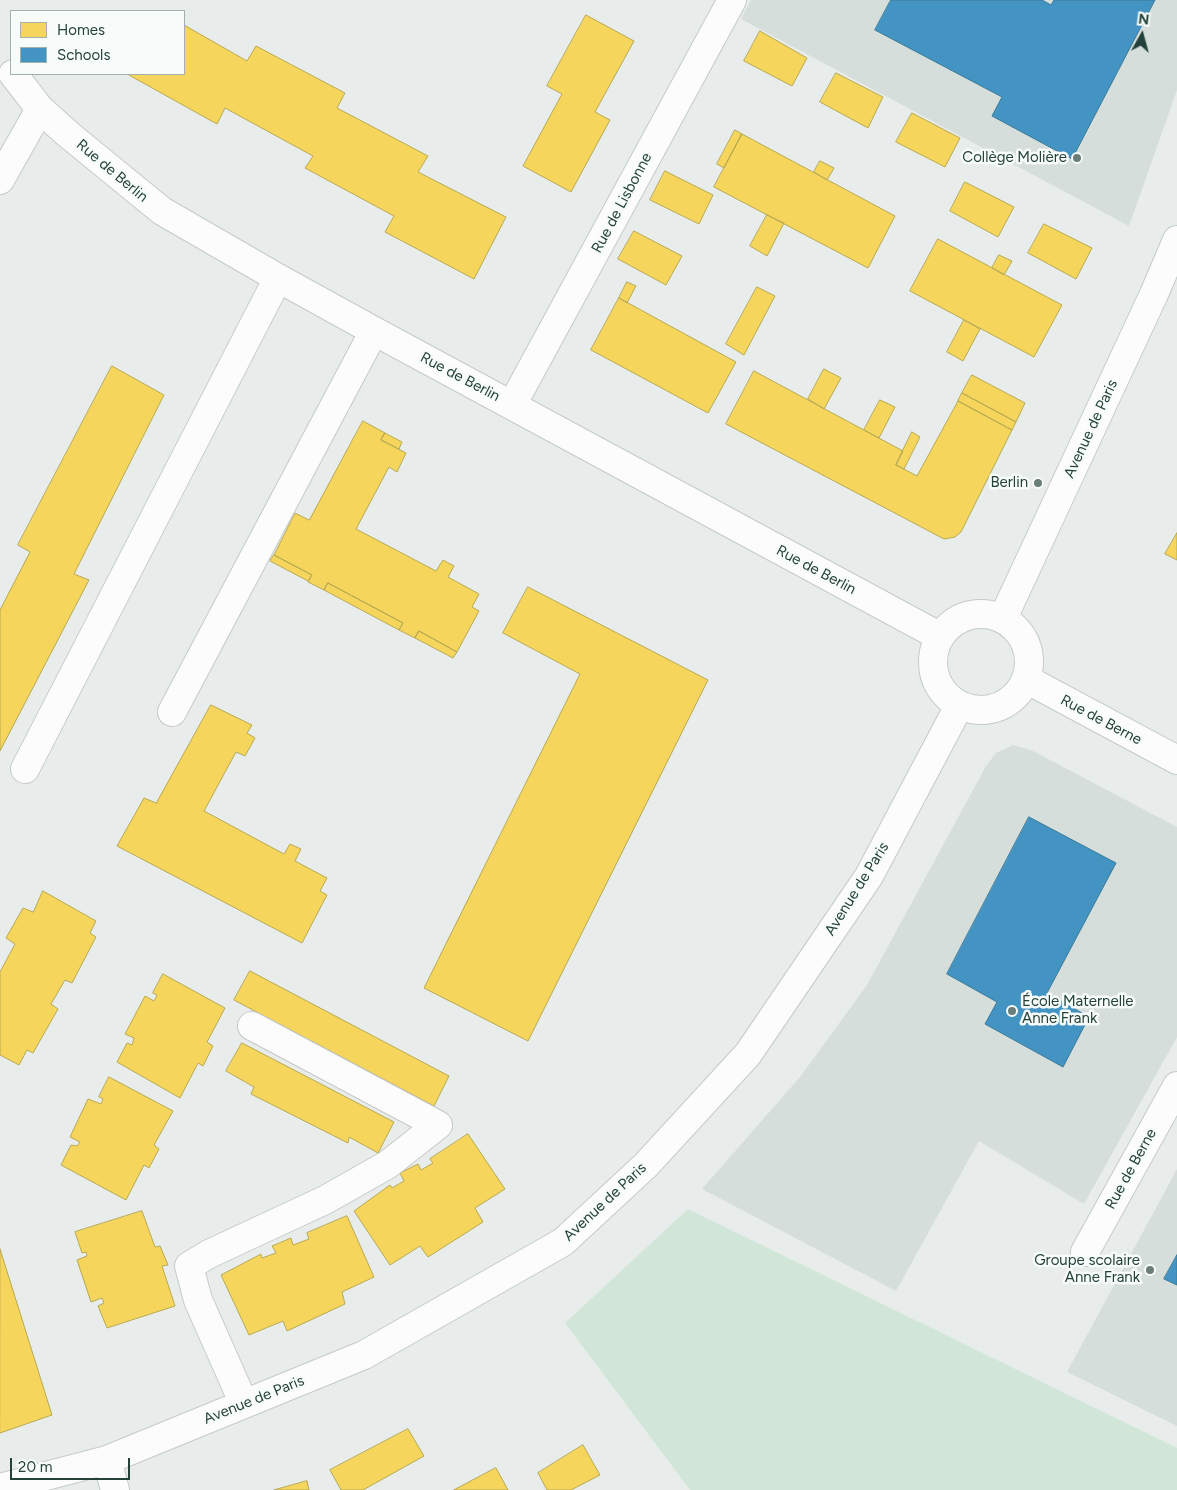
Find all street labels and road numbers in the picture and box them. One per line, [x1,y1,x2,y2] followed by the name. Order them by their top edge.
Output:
[73,136,151,206] street label: Rue de Berlin
[588,150,656,256] street label: Rue de Lisbonne
[417,348,503,406] street label: Rue de Berlin
[1060,377,1122,481] street label: Avenue de Paris
[773,541,859,599] street label: Rue de Berlin
[1057,691,1145,749] street label: Rue de Berne
[821,839,893,939] street label: Avenue de Paris
[1101,1126,1161,1212] street label: Rue de Berne
[560,1159,650,1245] street label: Avenue de Paris
[201,1372,307,1428] street label: Avenue de Paris

